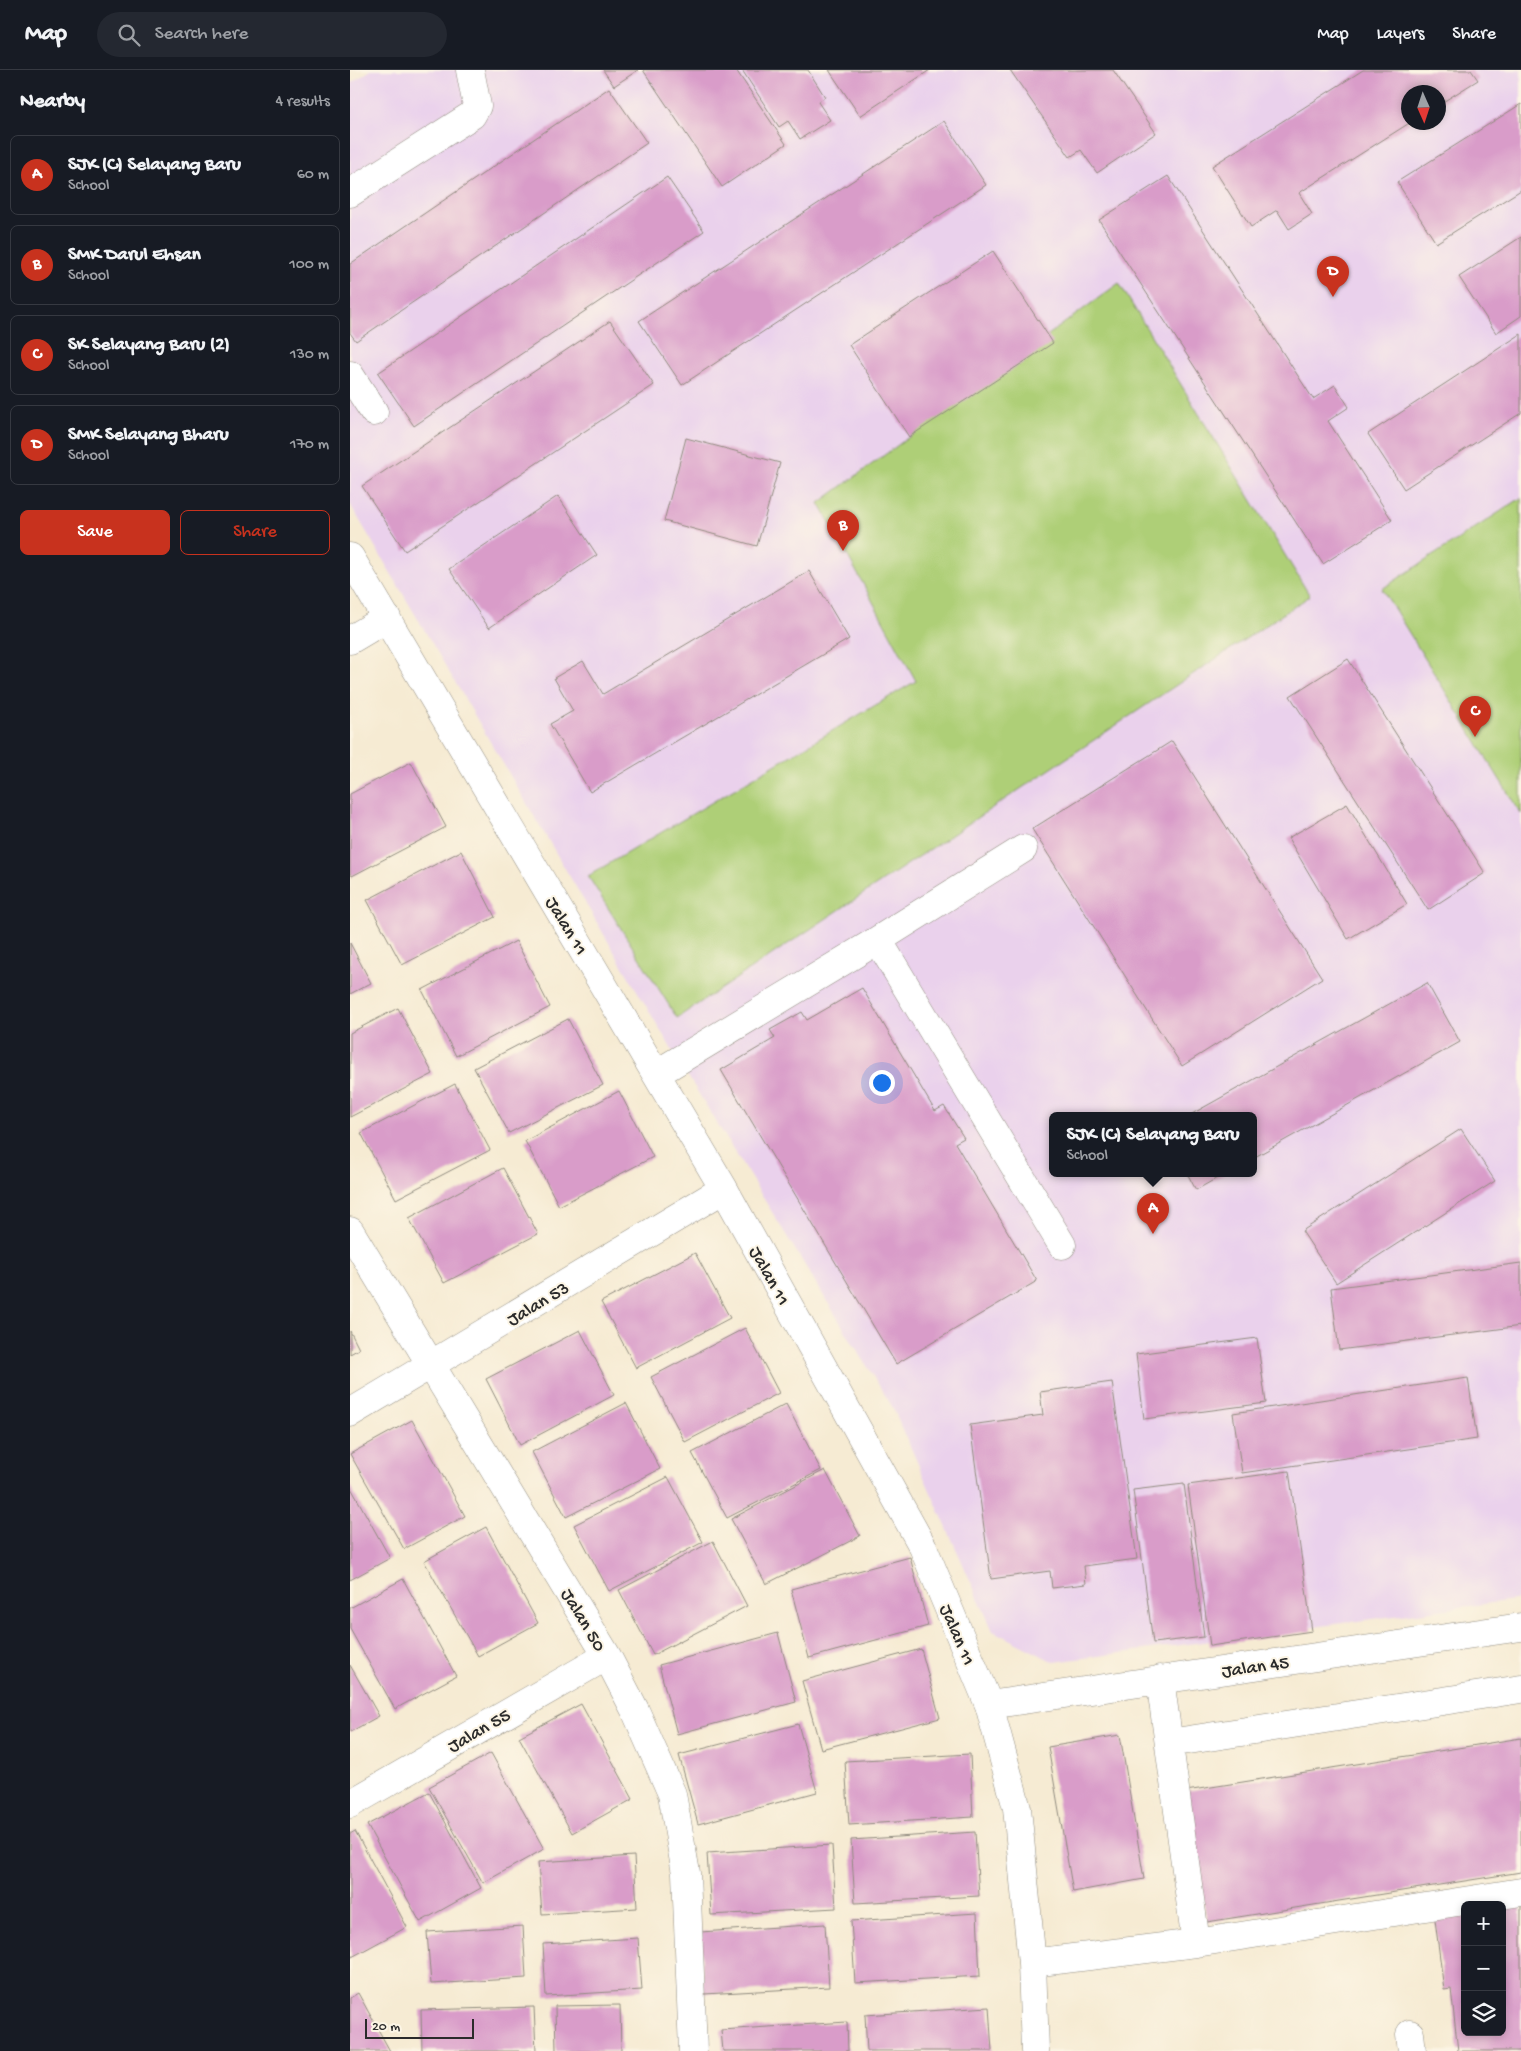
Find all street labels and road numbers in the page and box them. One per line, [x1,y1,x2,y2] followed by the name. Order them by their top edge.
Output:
[539,893,591,960] street label: Jalan 11
[742,1243,794,1310] street label: Jalan 11
[503,1277,574,1333] street label: Jalan 53
[554,1585,610,1657] street label: Jalan 50
[933,1601,979,1669] street label: Jalan 11
[1220,1652,1291,1685] street label: Jalan 45
[444,1705,515,1759] street label: Jalan 55

